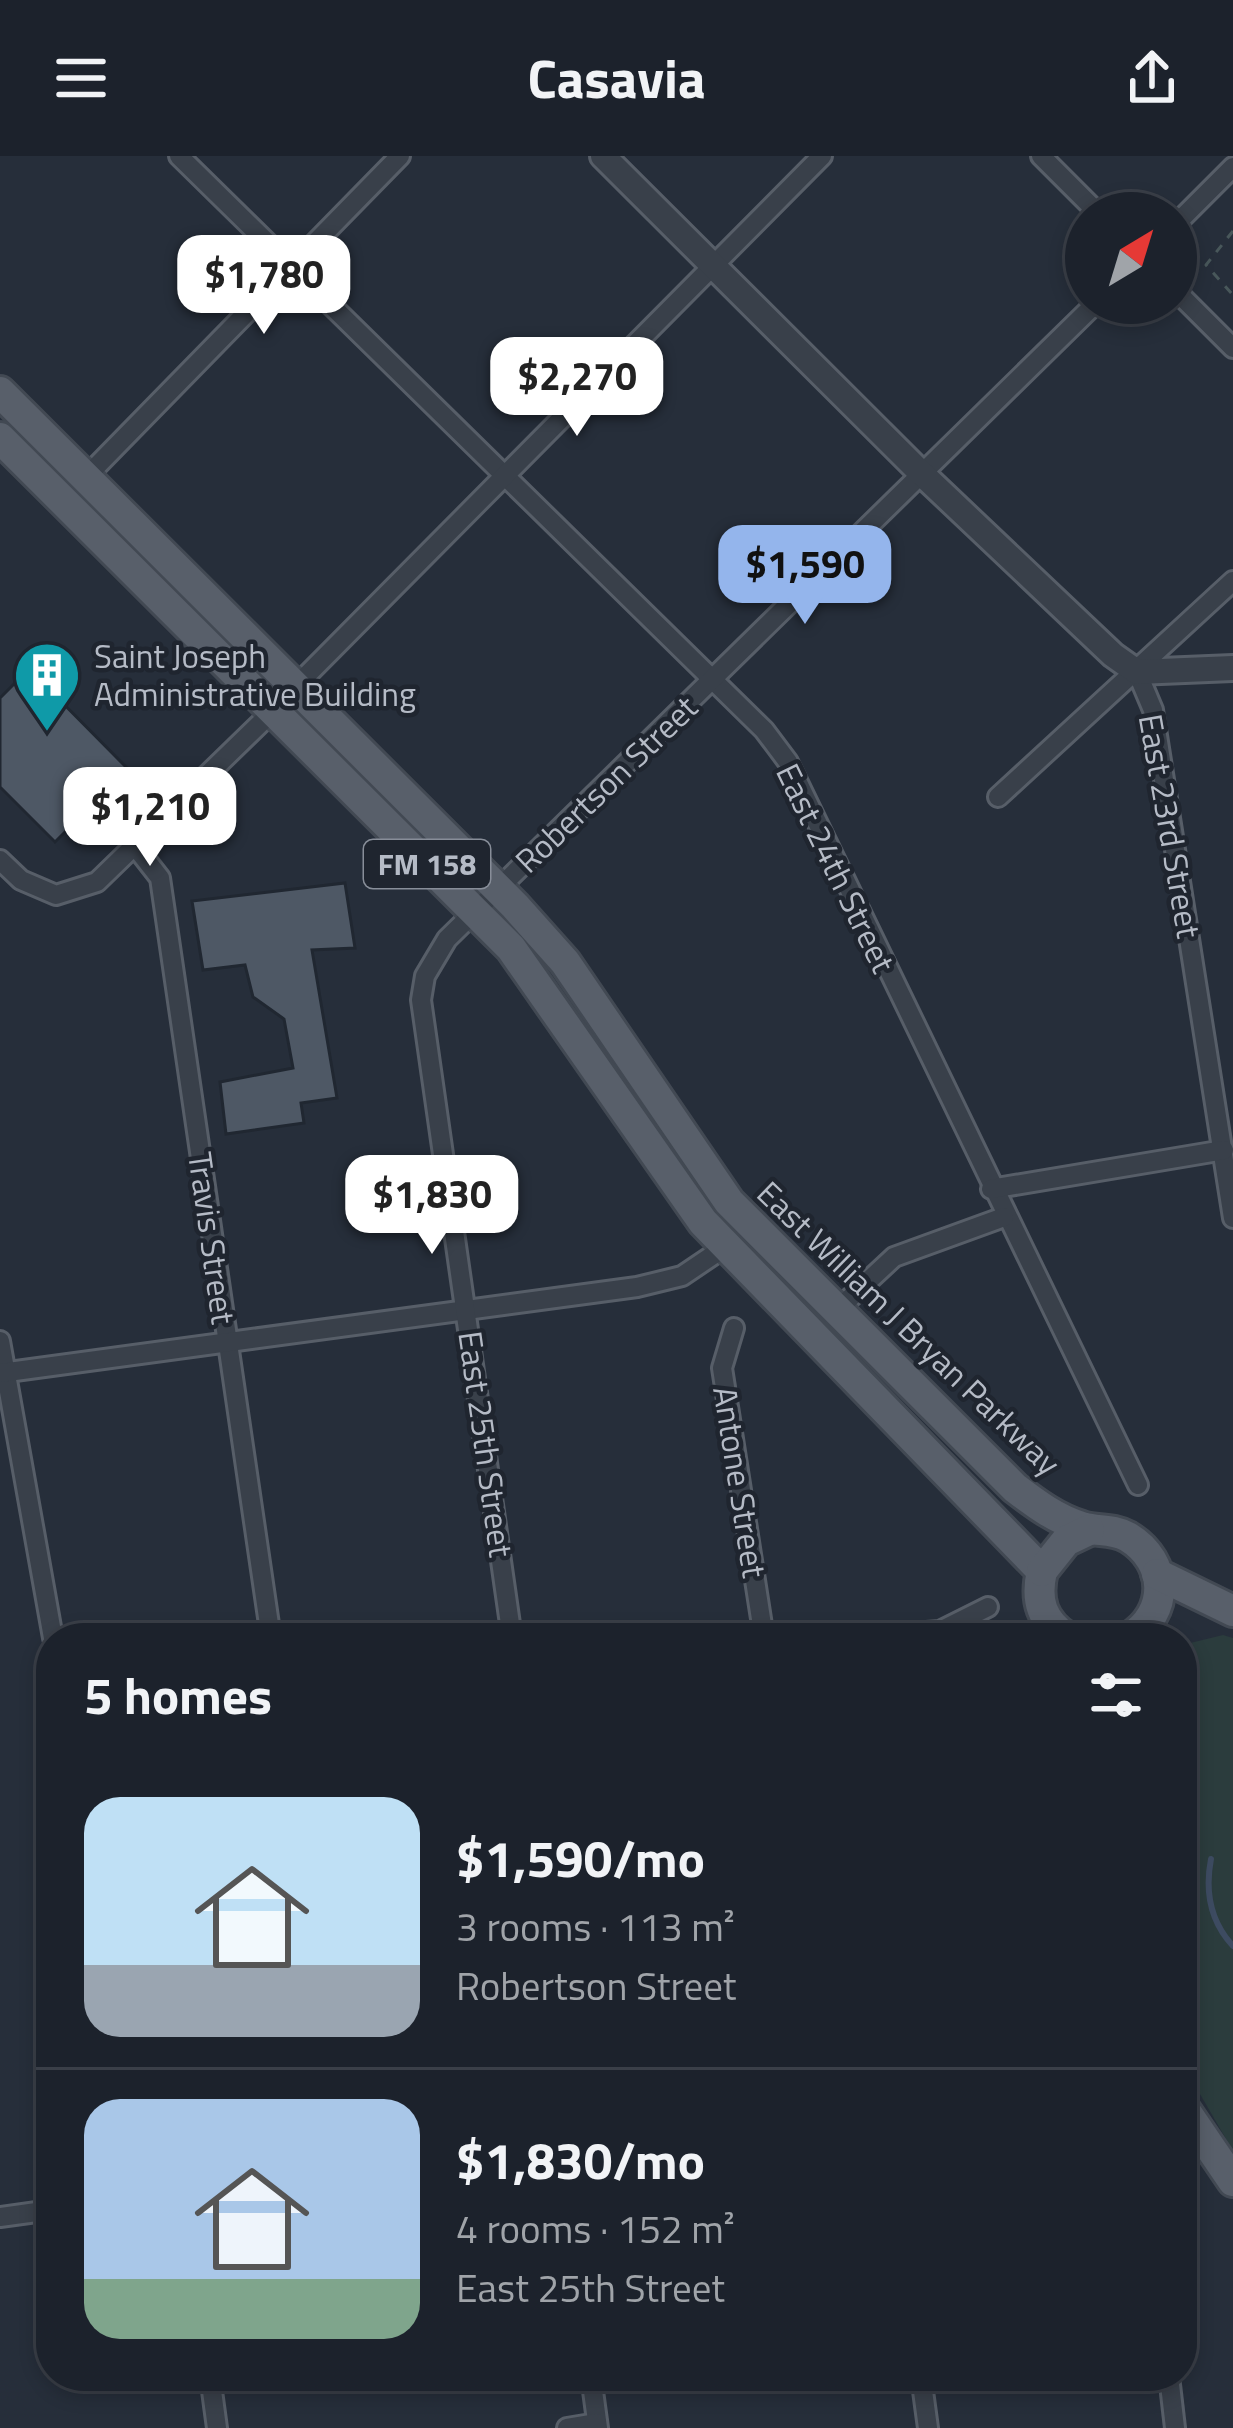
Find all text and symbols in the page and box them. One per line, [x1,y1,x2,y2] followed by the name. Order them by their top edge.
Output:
[527,37,706,119] text: Casavia
[48,45,114,111] icon: menu
[1119,45,1185,111] icon: share
[1065,192,1197,324] north arrow
[1065,192,1197,324] map controls
[166,235,362,337] pin: $1,780
[204,244,324,303] text: $1,780
[479,337,675,439] pin: $2,270
[517,346,637,405] text: $2,270
[707,525,903,627] pin: $1,590
[745,534,865,593] text: $1,590
[94,631,416,719] place label: Saint Joseph Administrative Building
[12,640,82,734] building icon: Saint Joseph Administrative Building
[503,683,709,884] street label: Robertson Street
[1126,710,1214,942] street label: East 23rd Street
[764,755,909,982] street label: East 24th Street
[52,767,248,869] pin: $1,210
[90,776,210,835] text: $1,210
[364,840,490,888] road number: FM 158
[175,1149,249,1328] street label: Travis Street
[334,1155,530,1257] pin: $1,830
[372,1164,492,1223] text: $1,830
[746,1169,1072,1487] street label: East William J Bryan Parkway
[445,1328,527,1561] street label: East 25th Street
[700,1383,780,1582] street label: Antone Street
[84,1656,272,1734] text: 5 homes
[1083,1662,1149,1728] icon: filters
[456,1819,705,1897] text: $1,590/mo
[180,1845,324,1989] icon: home
[456,1897,735,1956] text: 3 rooms · 113 m²
[456,1956,736,2015] text: Robertson Street
[456,2121,705,2199] text: $1,830/mo
[180,2147,324,2291] icon: home
[456,2199,735,2258] text: 4 rooms · 152 m²
[456,2258,725,2317] text: East 25th Street

